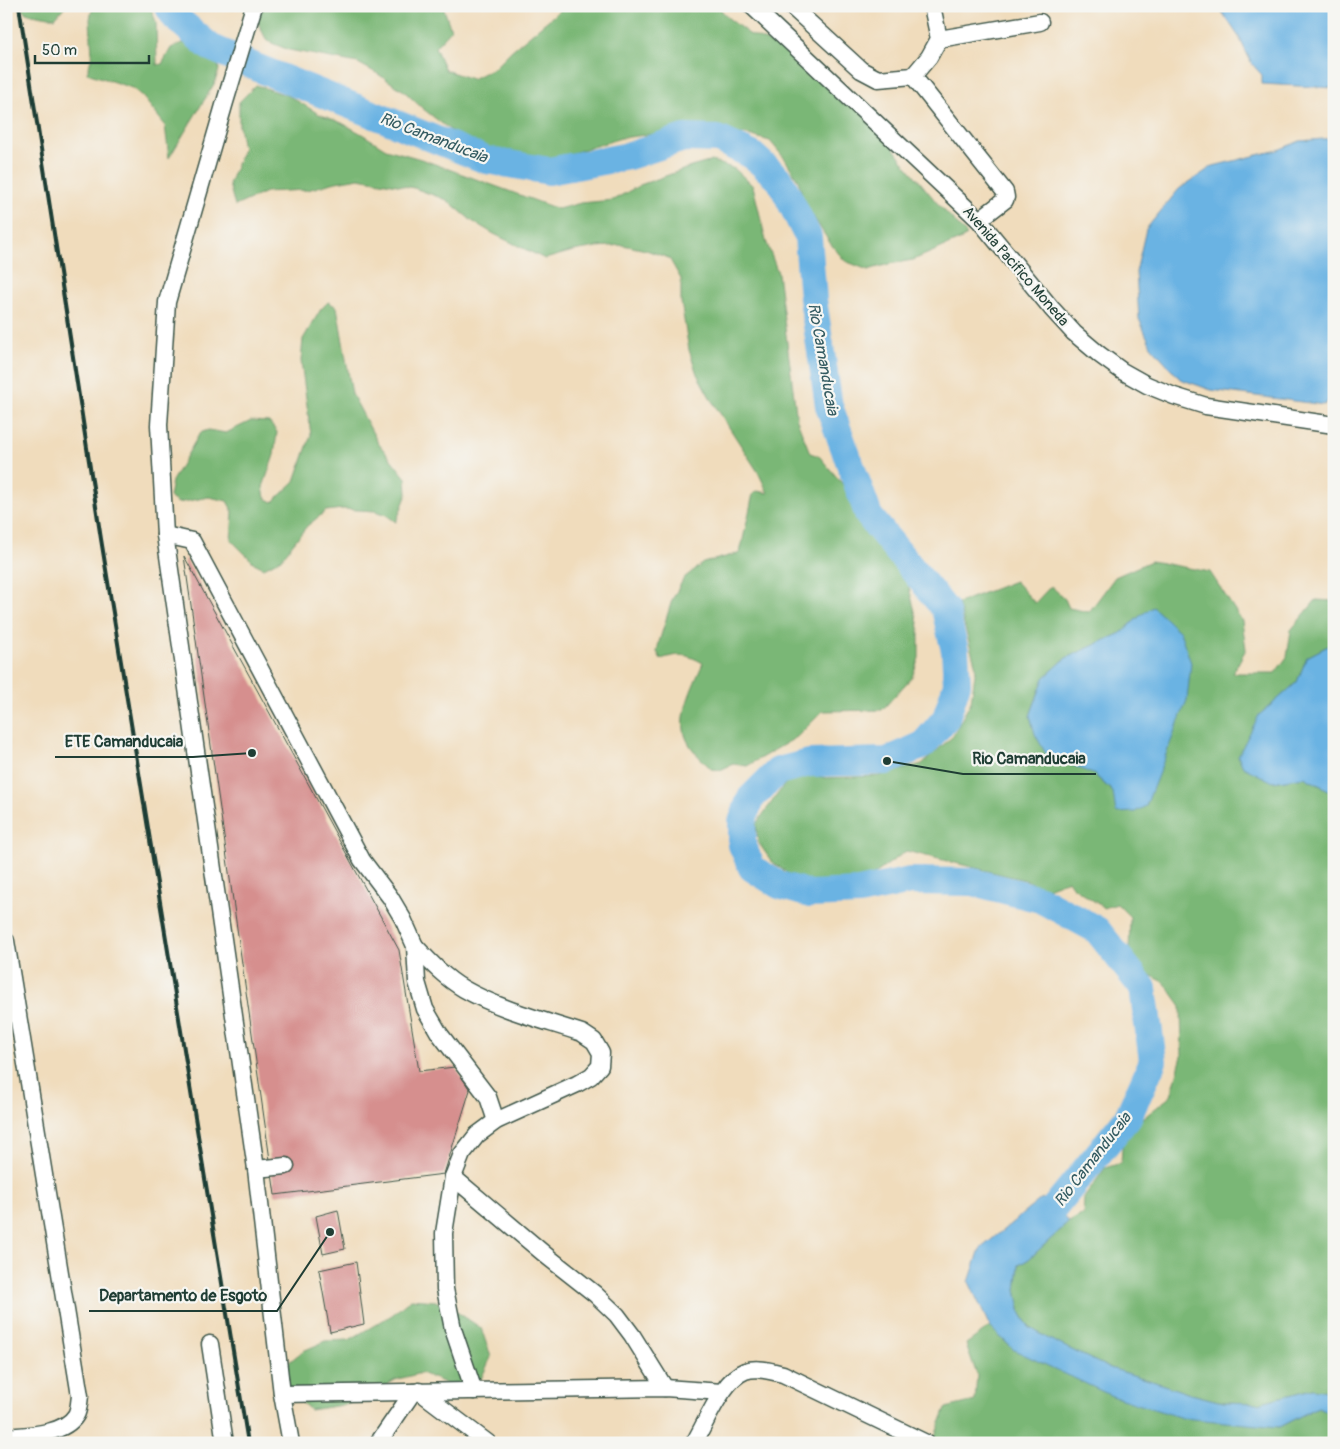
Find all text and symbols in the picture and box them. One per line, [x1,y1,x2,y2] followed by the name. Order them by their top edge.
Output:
[35,32,149,64] scale bar
[42,41,77,60] text: 50 m
[377,108,492,168] water label: Rio Camanducaia
[958,202,1073,330] street label: Avenida Pacifico Moneda
[803,302,843,418] water label: Rio Camanducaia
[55,726,193,757] callout: ETE Camanducaia
[65,732,184,752] text: ETE Camanducaia
[963,743,1096,774] callout: Rio Camanducaia
[972,749,1086,769] text: Rio Camanducaia
[1050,1108,1137,1210] water label: Rio Camanducaia
[89,1280,277,1311] callout: Departamento de Esgoto
[99,1286,268,1306] text: Departamento de Esgoto

